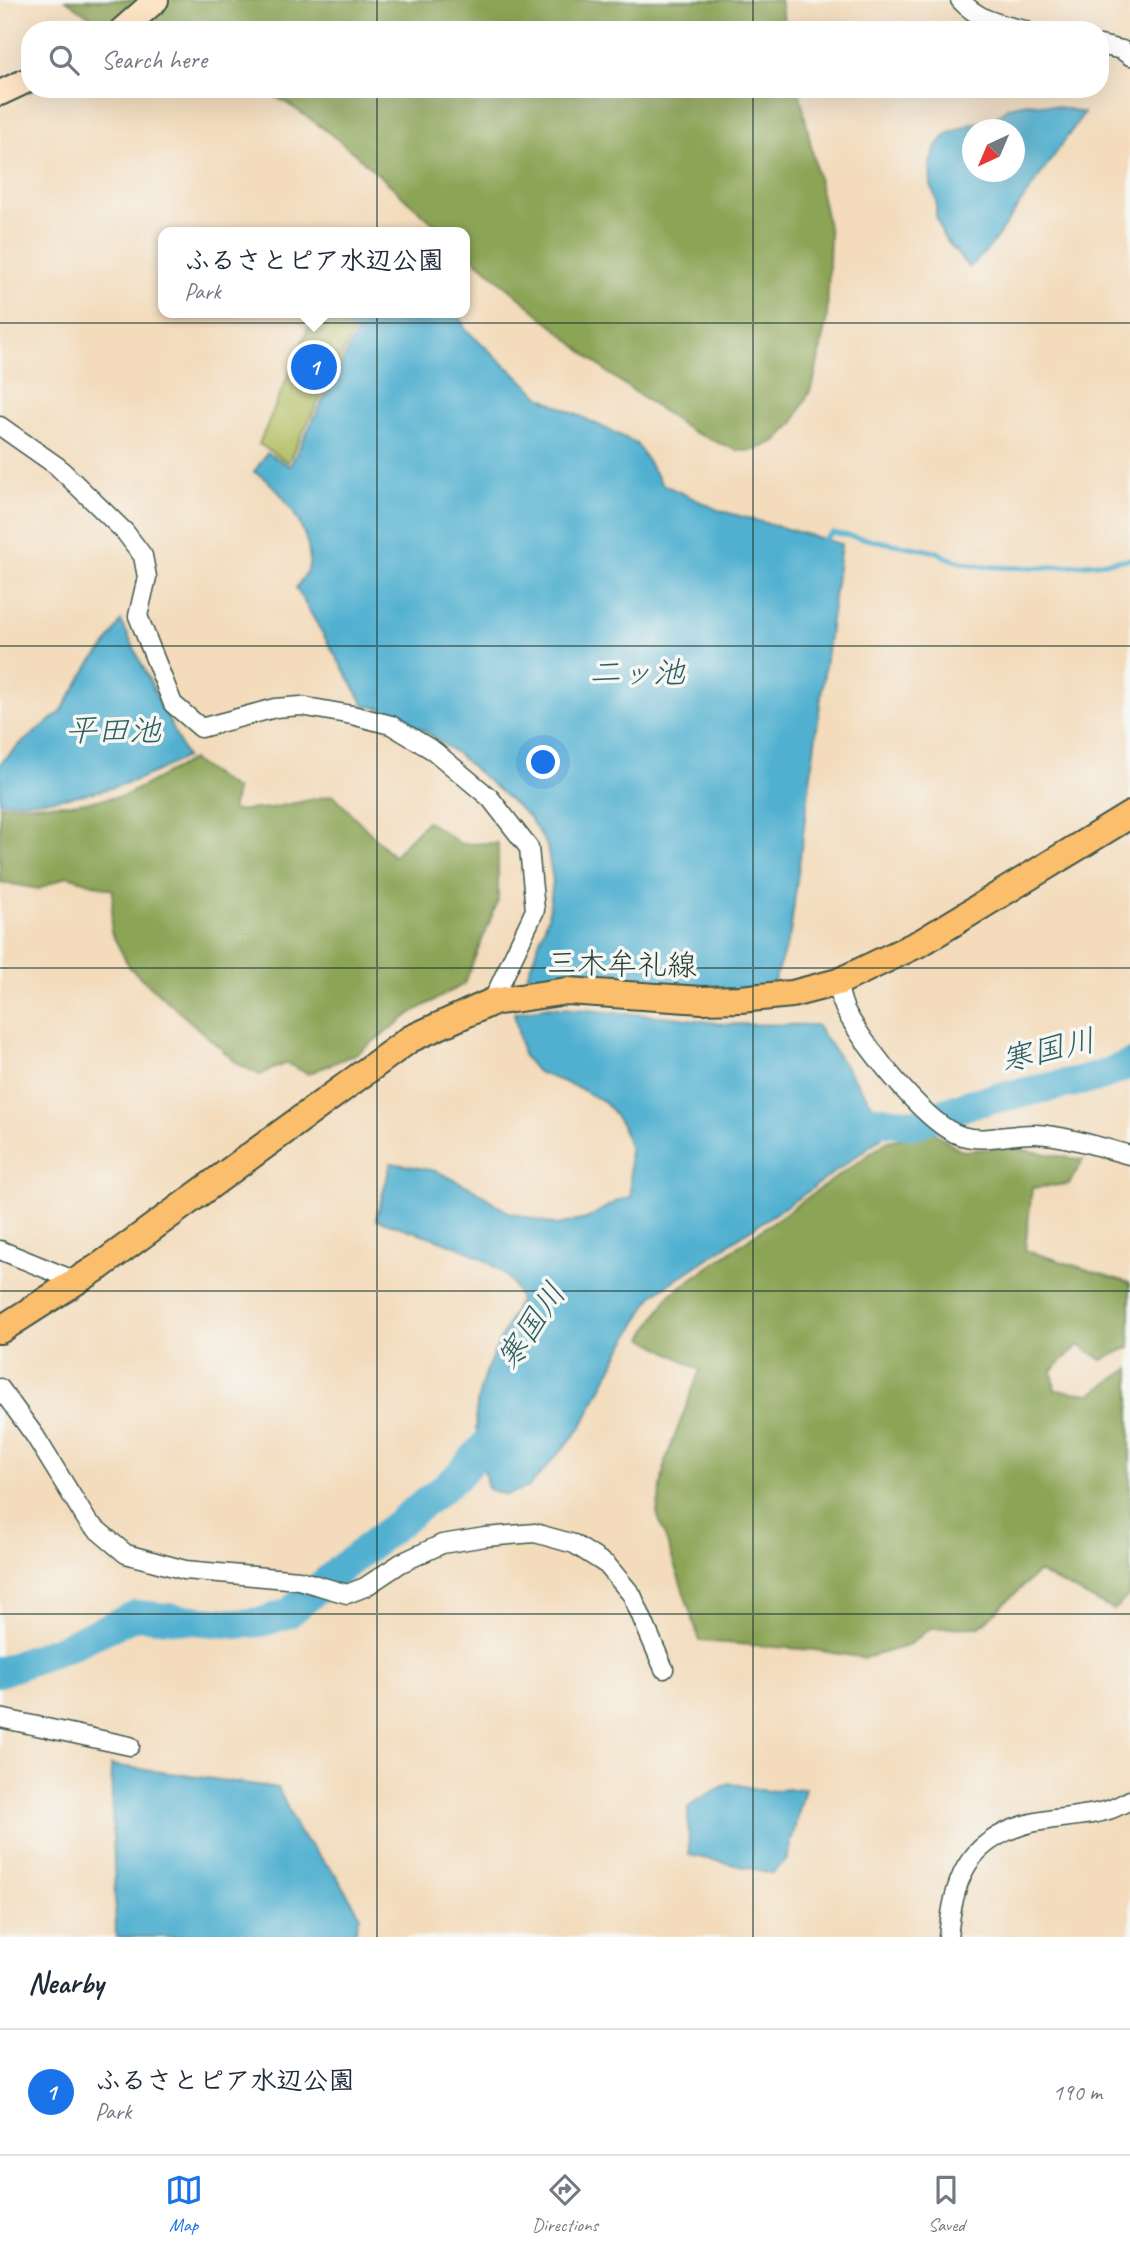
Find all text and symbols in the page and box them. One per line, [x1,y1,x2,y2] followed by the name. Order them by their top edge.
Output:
[21,21,1109,98] search box
[45,41,83,79] icon: search
[101,43,207,76] text: Search here
[962,119,1025,182] north arrow
[158,227,470,318] popup
[184,244,444,277] text: ふるさとピア水辺公園
[184,277,221,306] text: Park
[291,341,337,393] pin: 1
[589,652,686,693] water label: 二ッ池
[65,710,162,751] water label: 平田池
[526,745,560,779] your location
[547,944,697,984] street label: 三木牟礼線
[997,1019,1099,1081] water label: 寒国川
[487,1275,575,1377] water label: 寒国川
[28,1964,104,2002] text: Nearby
[95,2064,354,2097] text: ふるさとピア水辺公園
[46,2078,56,2107] text: 1
[1053,2078,1102,2107] text: 190 m
[95,2097,131,2126] text: Park
[165,2171,203,2237] tab: Map
[532,2171,598,2237] tab: Directions
[927,2171,965,2237] tab: Saved

